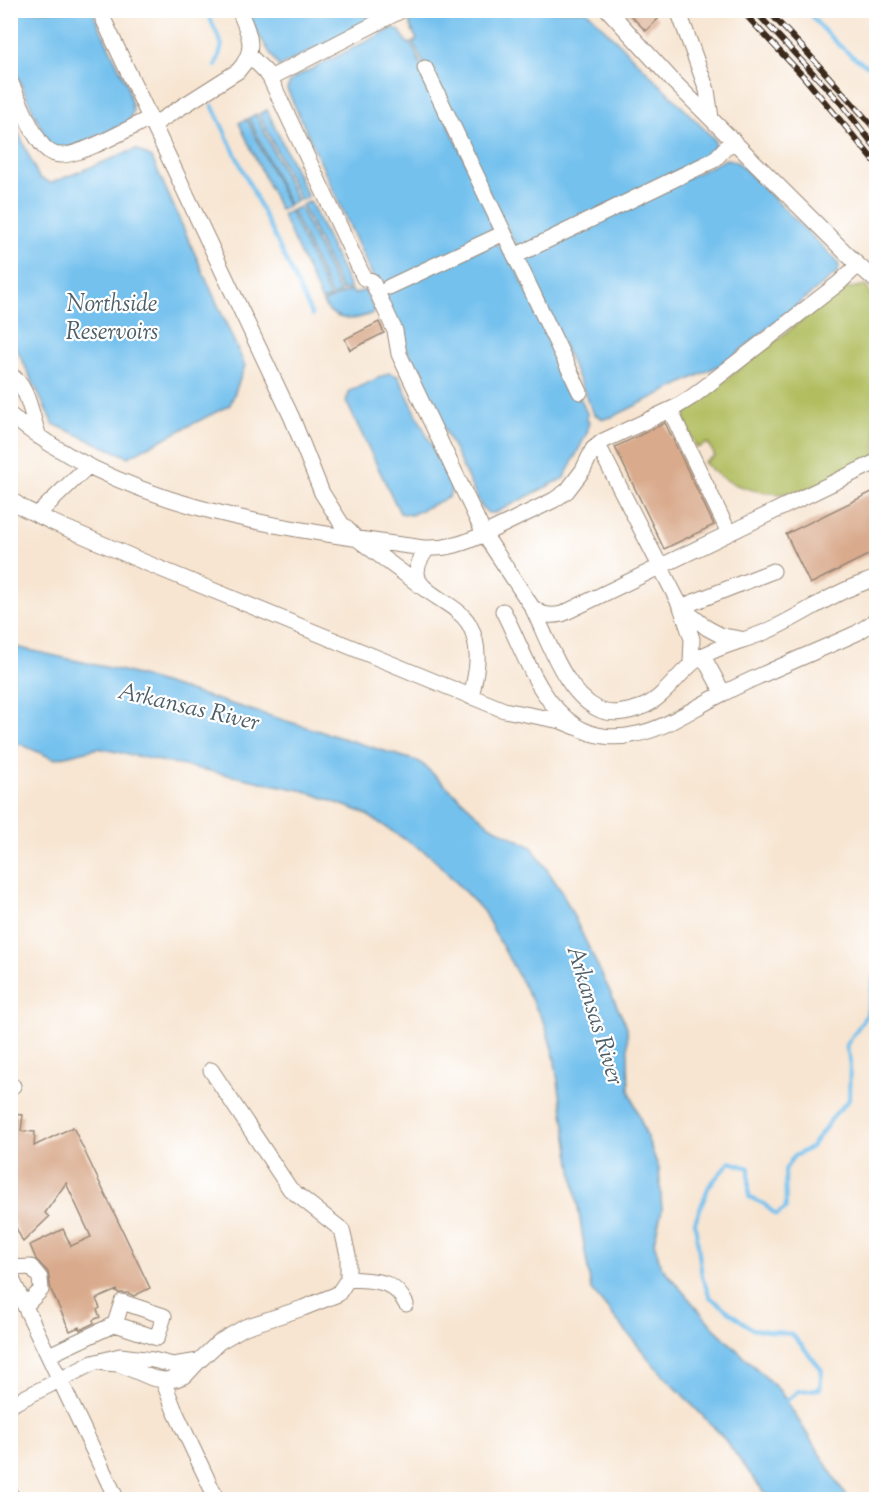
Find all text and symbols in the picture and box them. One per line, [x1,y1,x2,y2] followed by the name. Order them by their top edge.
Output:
[66,288,158,350] water label: Northside Reservoirs
[114,675,263,741] water label: Arkansas River
[557,942,632,1090] water label: Arkansas River

